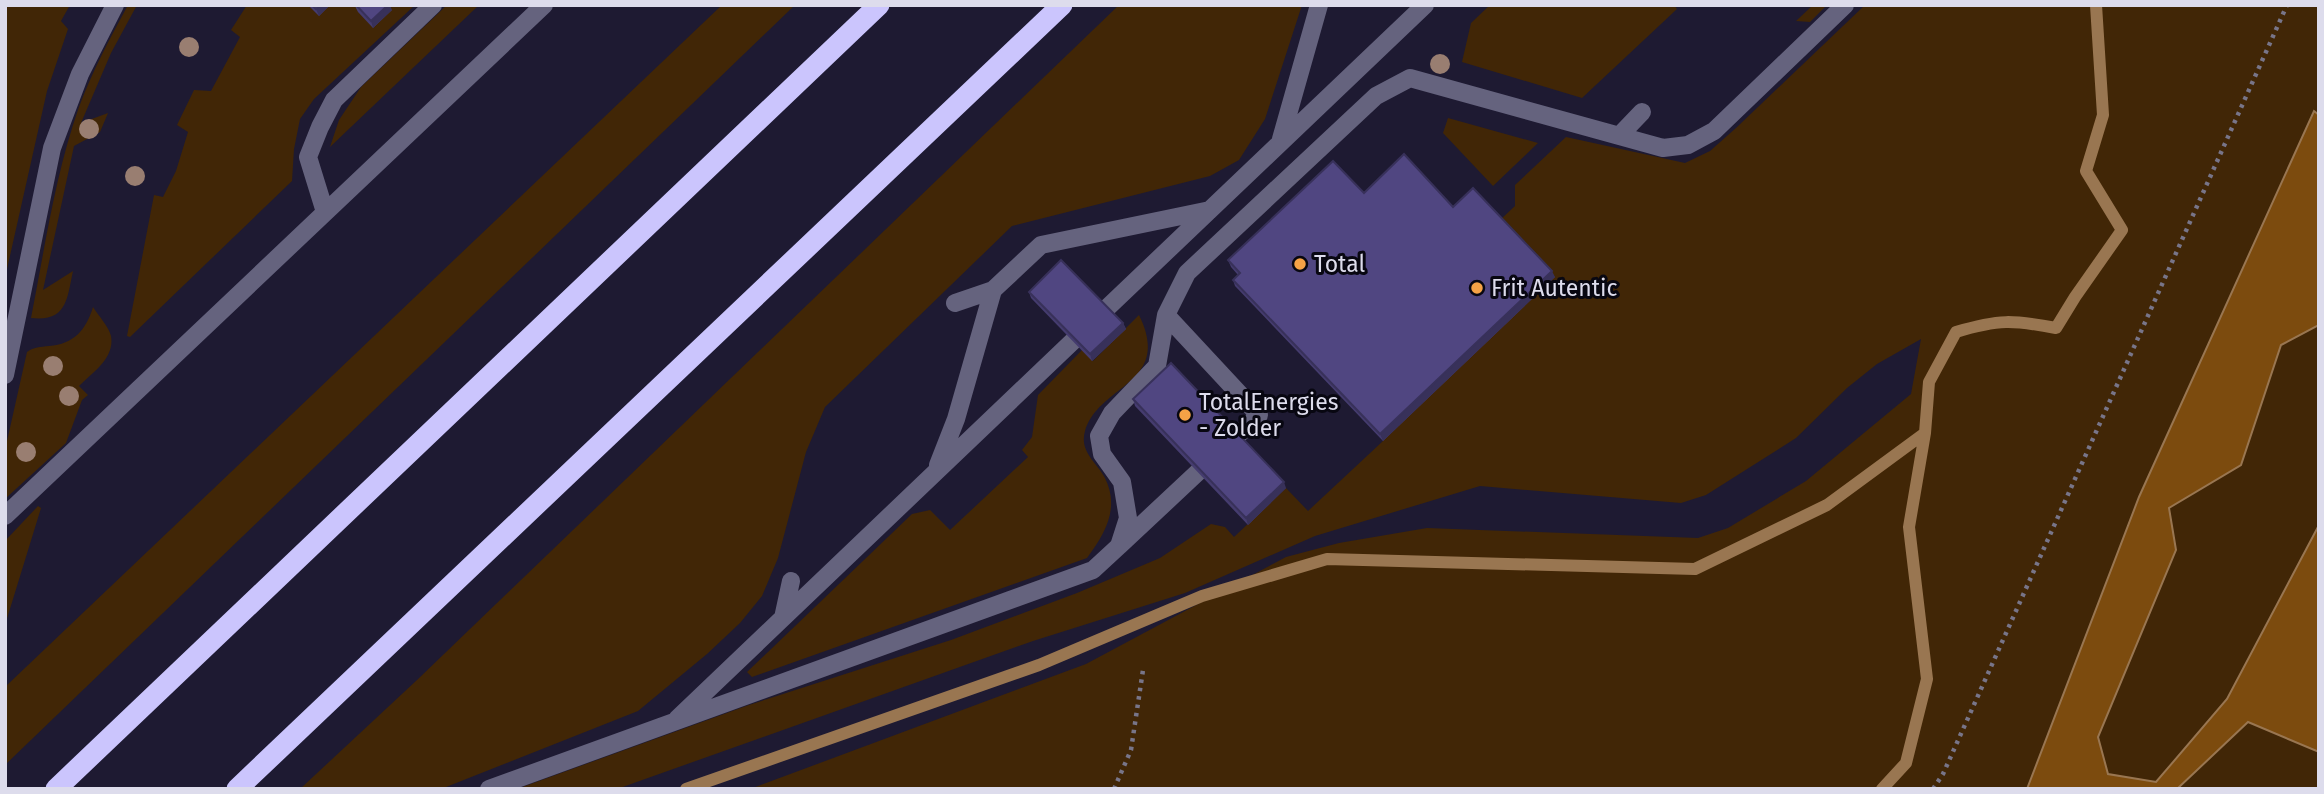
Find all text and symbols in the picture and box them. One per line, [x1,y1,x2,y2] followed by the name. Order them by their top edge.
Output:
[1314,250,1365,278] place label: Total
[1292,256,1308,272] marker: Total
[1491,274,1618,302] place label: Frit Autentic
[1469,280,1485,296] marker: Frit Autentic
[1199,388,1339,442] place label: TotalEnergies - Zolder
[1177,407,1193,423] marker: TotalEnergies - Zolder

